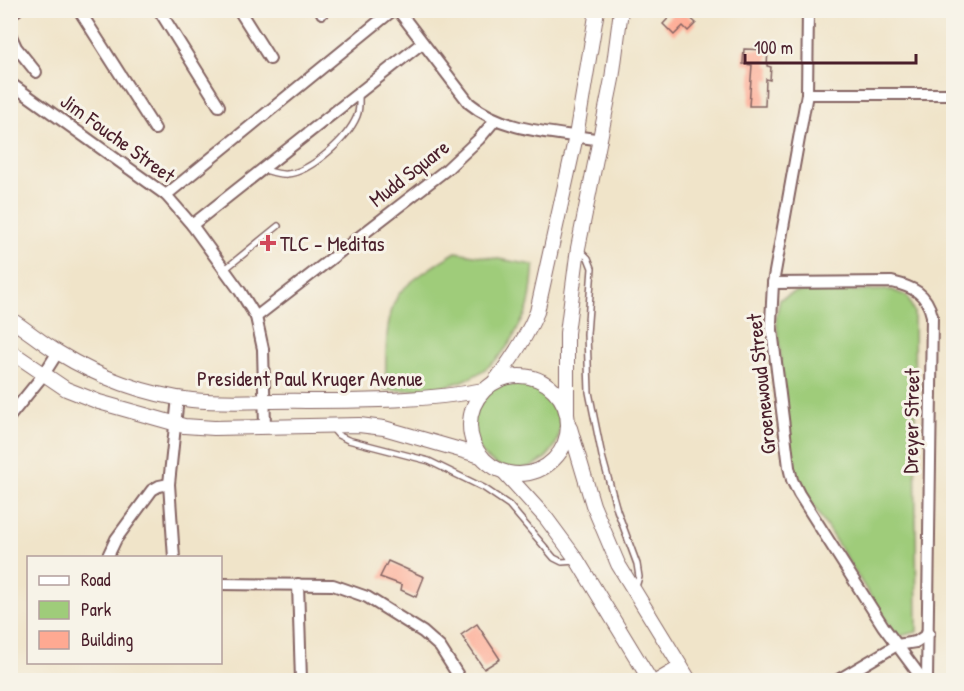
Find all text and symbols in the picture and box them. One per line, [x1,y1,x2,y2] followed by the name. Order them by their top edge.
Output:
[745,27,916,65] scale bar
[754,35,793,60] text: 100 m
[55,86,182,190] street label: Jim Fouche Street
[363,132,455,214] street label: Mudd Square
[280,229,385,258] place label: TLC - Meditas
[261,236,275,250] marker: TLC - Meditas
[739,311,783,456] street label: Groenewoud Street
[197,364,423,393] street label: President Paul Kruger Avenue
[896,367,926,474] street label: Dreyer Street
[27,556,222,664] legend
[81,567,111,592] text: Road
[81,597,112,622] text: Park
[81,627,133,652] text: Building

